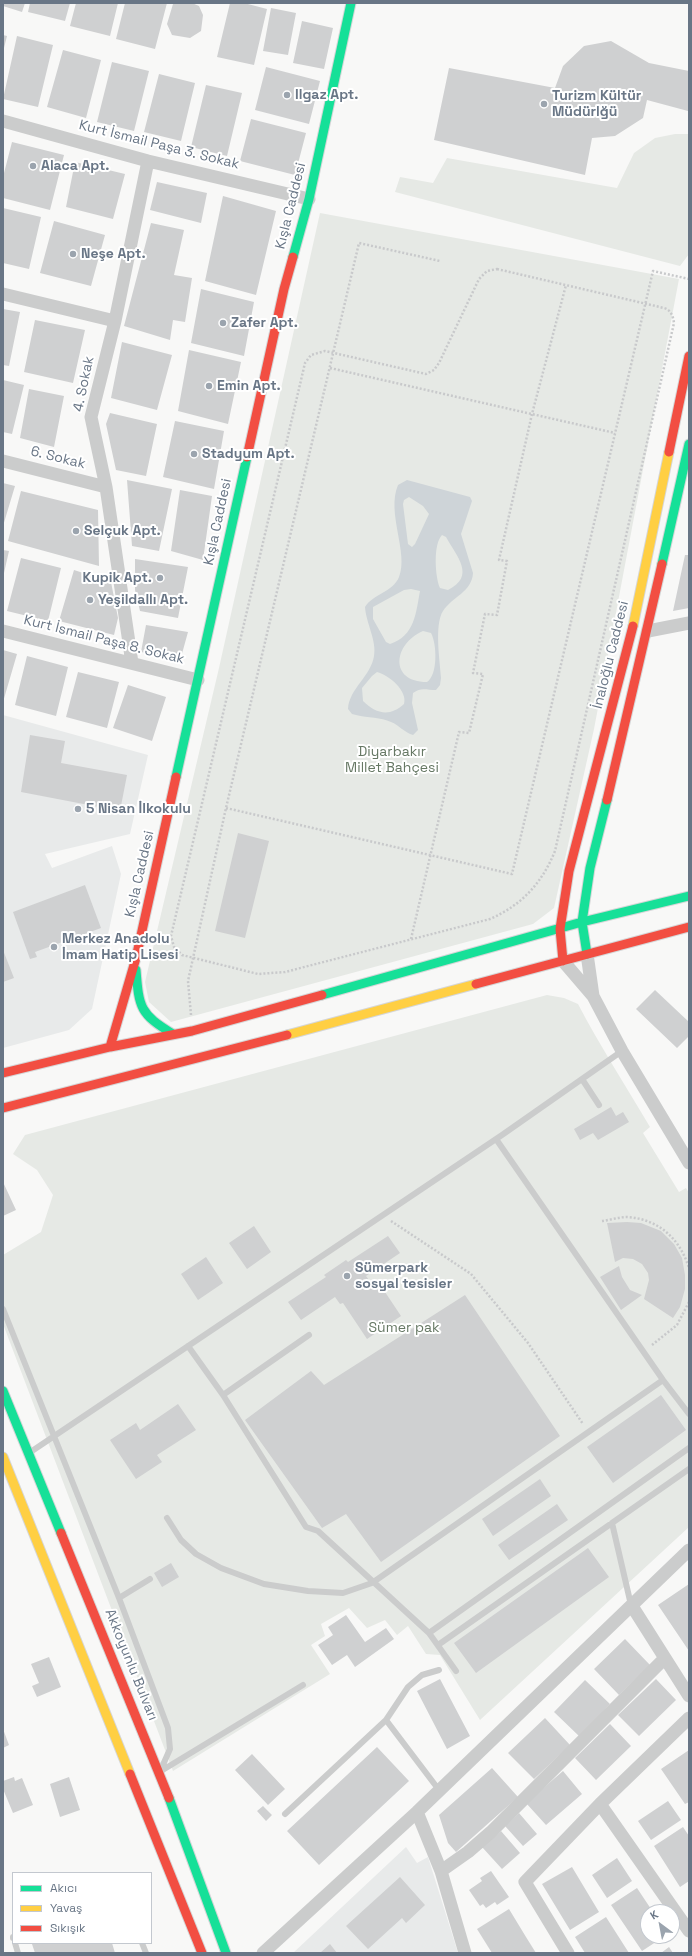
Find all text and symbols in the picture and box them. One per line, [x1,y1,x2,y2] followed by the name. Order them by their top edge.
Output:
[295,87,358,103] place label: Ilgaz Apt.
[552,88,641,120] place label: Turizm Kültür Müdürlğü
[282,90,292,100] marker: Ilgaz Apt.
[539,99,549,109] marker: Turizm Kültür Müdürlğü
[77,117,241,173] street label: Kurt İsmail Paşa 3. Sokak
[41,158,110,174] place label: Alaca Apt.
[28,161,38,171] marker: Alaca Apt.
[272,161,310,251] street label: Kışla Caddesi
[81,246,146,262] place label: Neşe Apt.
[68,249,78,259] marker: Neşe Apt.
[231,315,298,331] place label: Zafer Apt.
[218,318,228,328] marker: Zafer Apt.
[70,355,98,413] street label: 4. Sokak
[217,378,281,394] place label: Emin Apt.
[204,381,214,391] marker: Emin Apt.
[29,443,87,473] street label: 6. Sokak
[202,446,295,462] place label: Stadyum Apt.
[189,449,199,459] marker: Stadyum Apt.
[201,477,235,567] street label: Kışla Caddesi
[84,523,161,539] place label: Selçuk Apt.
[71,526,81,536] marker: Selçuk Apt.
[83,570,152,586] place label: Kupik Apt.
[155,573,165,583] marker: Kupik Apt.
[98,592,188,608] place label: Yeşildallı Apt.
[85,595,95,605] marker: Yeşildallı Apt.
[589,599,633,711] street label: İnaloğlu Caddesi
[22,612,186,668] street label: Kurt İsmail Paşa 8. Sokak
[345,744,439,776] park label: Diyarbakır Millet Bahçesi
[86,801,191,817] place label: 5 Nisan İlkokulu
[73,804,83,814] marker: 5 Nisan İlkokulu
[122,829,158,919] street label: Kışla Caddesi
[62,931,178,964] place label: Merkez Anadolu İmam Hatip Lisesi
[49,942,59,952] marker: Merkez Anadolu İmam Hatip Lisesi
[355,1260,452,1292] place label: Sümerpark sosyal tesisler
[342,1271,352,1281] marker: Sümerpark sosyal tesisler
[369,1320,439,1336] park label: Sümer pak
[101,1607,161,1723] street label: Akkoyunlu Bulvarı
[12,1872,152,1944] legend
[50,1880,77,1896] text: Akıcı
[50,1900,82,1916] text: Yavaş
[640,1904,680,1944] north arrow
[648,1907,661,1922] text: K
[50,1920,85,1936] text: Sıkışık

